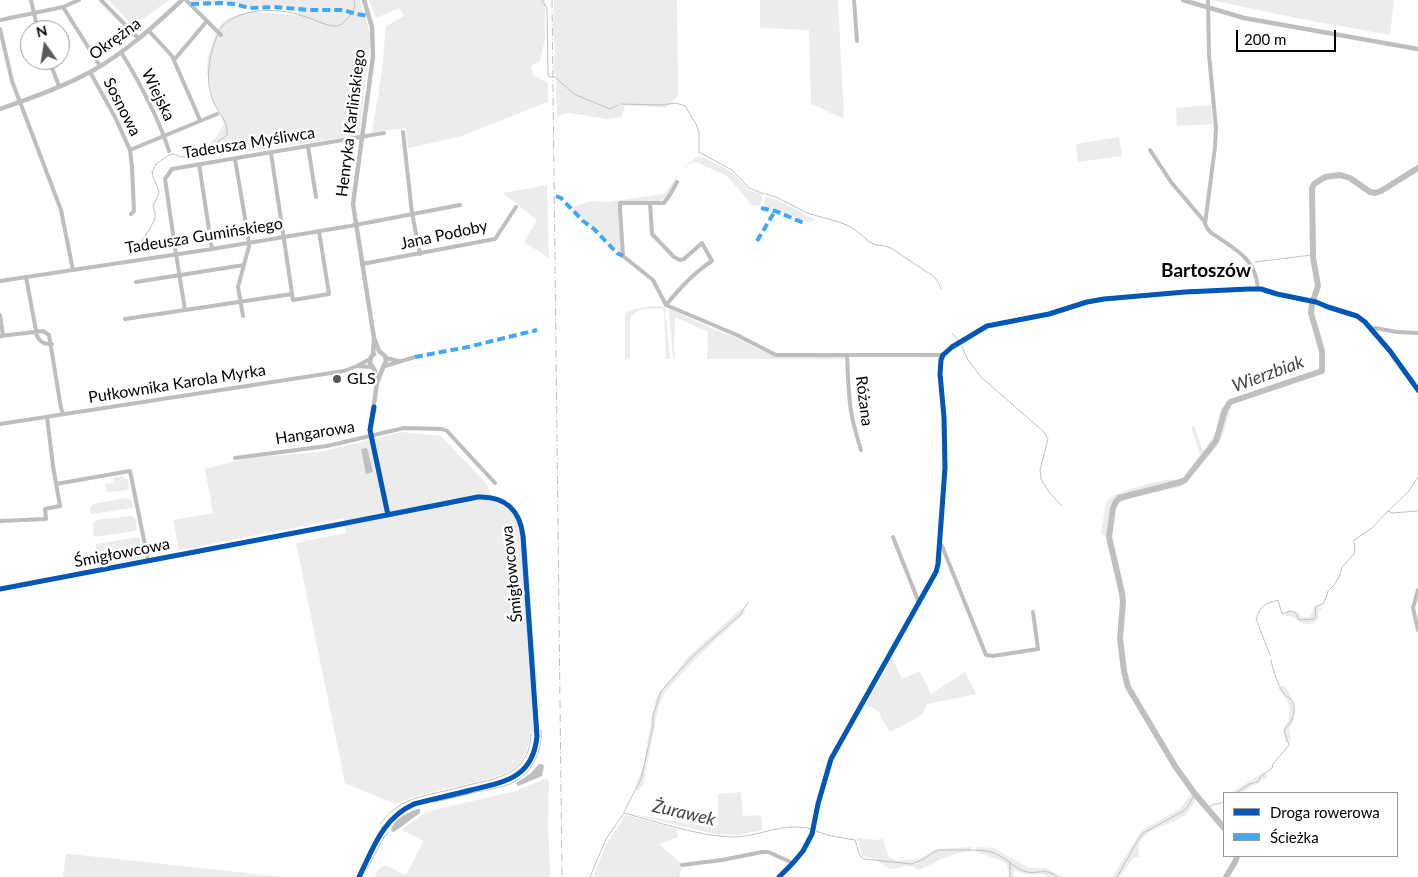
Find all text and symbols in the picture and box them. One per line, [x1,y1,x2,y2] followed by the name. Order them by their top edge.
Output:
[86,14,144,64] street label: Okrężna
[20,20,70,70] north arrow
[1238,20,1338,52] scale bar
[35,21,49,40] text: N
[1244,30,1286,48] text: 200 m
[332,48,370,198] street label: Henryka Karlińskiego
[137,66,179,124] street label: Wiejska
[99,75,145,139] street label: Sosnowa
[182,123,316,163] street label: Tadeusza Myśliwca
[124,214,284,258] street label: Tadeusza Gumińskiego
[399,216,489,254] street label: Jana Podoby
[1161,260,1251,282] district label: Bartoszów
[1229,351,1307,397] water label: Wierzbiak
[87,360,267,408] street label: Pułkownika Karola Myrka
[347,369,376,389] place label: GLS
[331,373,343,385] marker: GLS
[851,375,877,427] street label: Różana
[274,417,356,449] street label: Hangarowa
[497,525,527,623] street label: Śmigłowcowa
[73,534,171,572] street label: Śmigłowcowa
[1223,792,1398,857] legend
[650,795,718,831] water label: Żurawek
[1270,803,1380,821] text: Droga rowerowa
[1270,828,1319,846] text: Ścieżka

